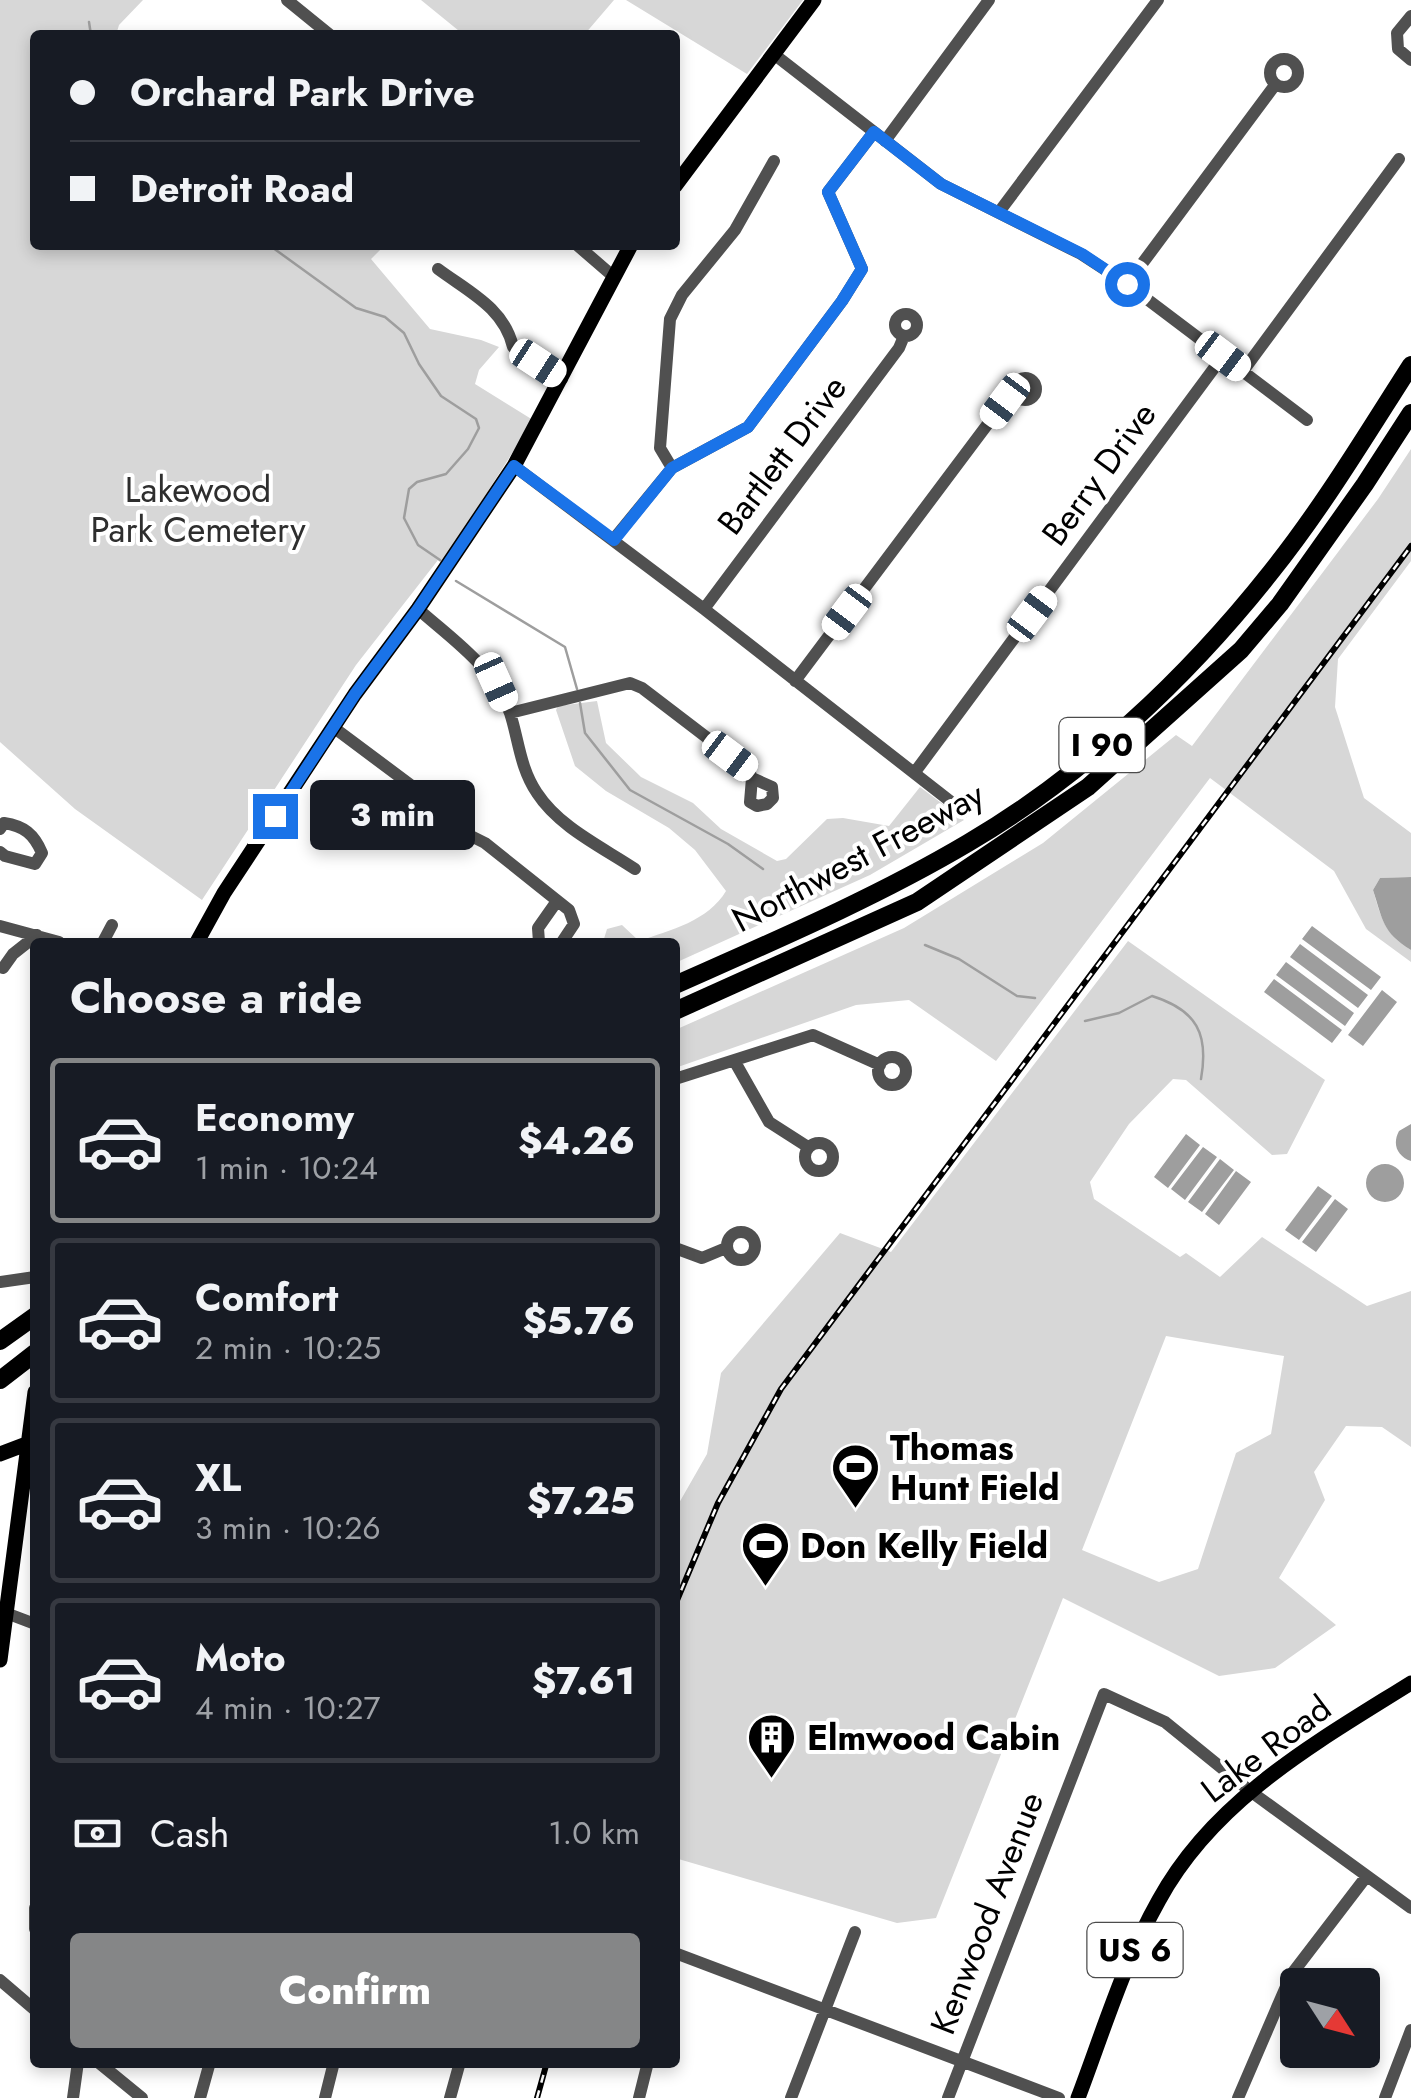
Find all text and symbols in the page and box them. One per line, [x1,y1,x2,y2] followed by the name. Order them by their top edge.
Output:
[130,65,475,120] text: Orchard Park Drive
[130,161,354,216] text: Detroit Road
[1105,262,1150,307] route start
[1190,326,1256,386] car
[505,334,571,392] car
[705,365,859,545] street label: Bartlett Drive
[975,368,1035,434] car
[1030,392,1168,556] street label: Berry Drive
[90,465,306,555] park label: Lakewood Park Cemetery
[817,579,877,645] car
[1002,581,1062,647] car
[470,648,522,716] car
[1060,718,1144,772] road number: I 90
[697,726,763,786] car
[723,769,993,945] street label: Northwest Freeway
[310,781,475,851] callout: 3 min
[350,792,435,838] text: 3 min
[253,794,298,839] route end
[70,965,362,1030] text: Choose a ride
[195,1090,354,1145] text: Economy
[75,1096,165,1186] icon: car
[518,1113,635,1168] text: $4.26
[195,1145,378,1191] text: 1 min · 10:24
[195,1270,338,1325] text: Comfort
[75,1276,165,1366] icon: car
[523,1293,635,1348] text: $5.76
[195,1325,381,1371] text: 2 min · 10:25
[890,1423,1060,1513] place label: Thomas Hunt Field
[829,1442,881,1510] sports icon: Thomas Hunt Field
[195,1450,241,1505] text: XL
[75,1456,165,1546] icon: car
[527,1473,635,1528] text: $7.25
[195,1505,381,1551] text: 3 min · 10:26
[739,1520,791,1588] sports icon: Don Kelly Field
[800,1521,1048,1571] place label: Don Kelly Field
[195,1630,286,1685] text: Moto
[75,1636,165,1726] icon: car
[532,1653,635,1708] text: $7.61
[1190,1683,1342,1815] street label: Lake Road
[195,1685,380,1731] text: 4 min · 10:27
[746,1712,798,1780] building icon: Elmwood Cabin
[807,1713,1060,1763] place label: Elmwood Cabin
[918,1785,1056,2041] street label: Kenwood Avenue
[70,1806,125,1861] icon: cash
[150,1806,230,1861] text: Cash
[548,1810,640,1856] text: 1.0 km
[1088,1923,1182,1977] road number: US 6
[70,1933,640,2048] button: Confirm
[1280,1968,1380,2068] north arrow
[1280,1968,1380,2068] map controls

